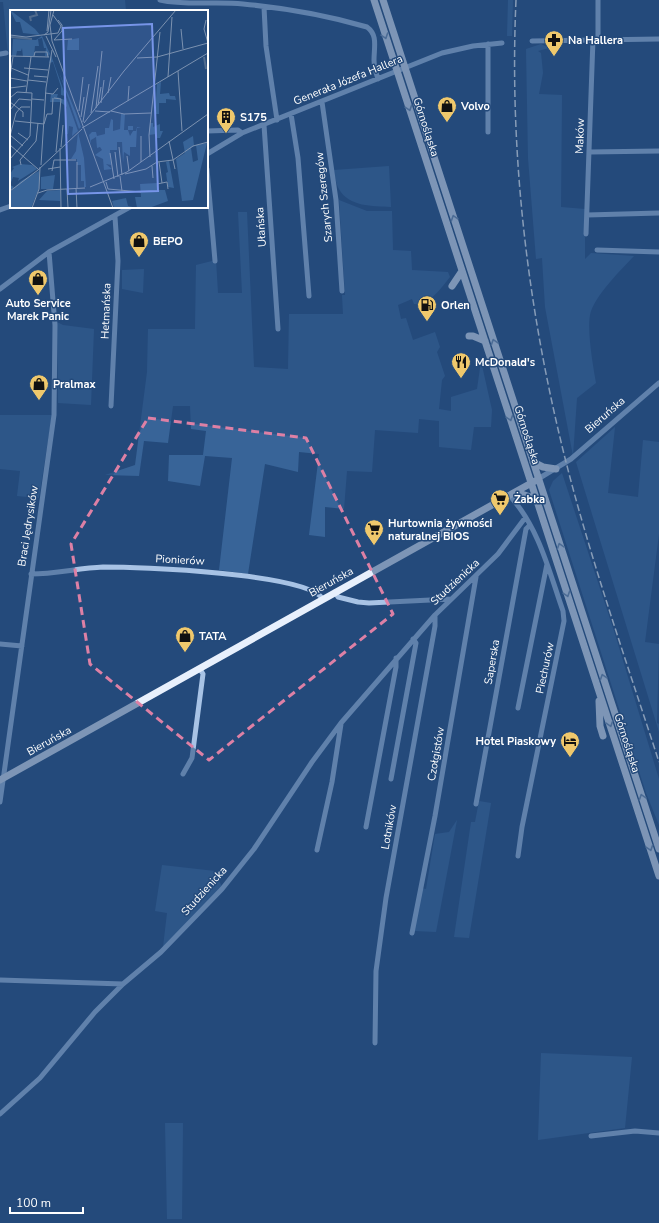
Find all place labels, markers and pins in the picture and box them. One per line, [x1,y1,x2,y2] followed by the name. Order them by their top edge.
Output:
[543,29,565,57] pharmacy icon: Na Hallera
[568,33,623,48] place label: Na Hallera
[436,95,458,123] shop icon: Volvo
[460,99,490,114] place label: Volvo
[215,106,237,134] building icon: S175
[240,110,267,125] place label: S175
[128,230,150,258] shop icon: BEPO
[153,234,183,249] place label: BEPO
[27,268,49,296] shop icon: Auto Service Marek Panic
[416,294,438,322] fuel station icon: Orlen
[5,296,71,324] place label: Auto Service Marek Panic
[441,298,470,313] place label: Orlen
[450,351,472,379] restaurant icon: McDonald's
[475,355,535,370] place label: McDonald's
[28,373,50,401] shop icon: Pralmax
[53,377,97,392] place label: Pralmax
[489,488,511,516] supermarket icon: Żabka
[514,491,545,507] place label: Żabka
[388,516,493,544] place label: Hurtownia żywności naturalnej BIOS
[363,518,385,546] supermarket icon: Hurtownia żywności naturalnej BIOS
[174,625,196,653] shop icon: TATA
[199,629,227,644] place label: TATA
[559,730,581,758] hotel icon: Hotel Piaskowy
[476,734,556,749] place label: Hotel Piaskowy

